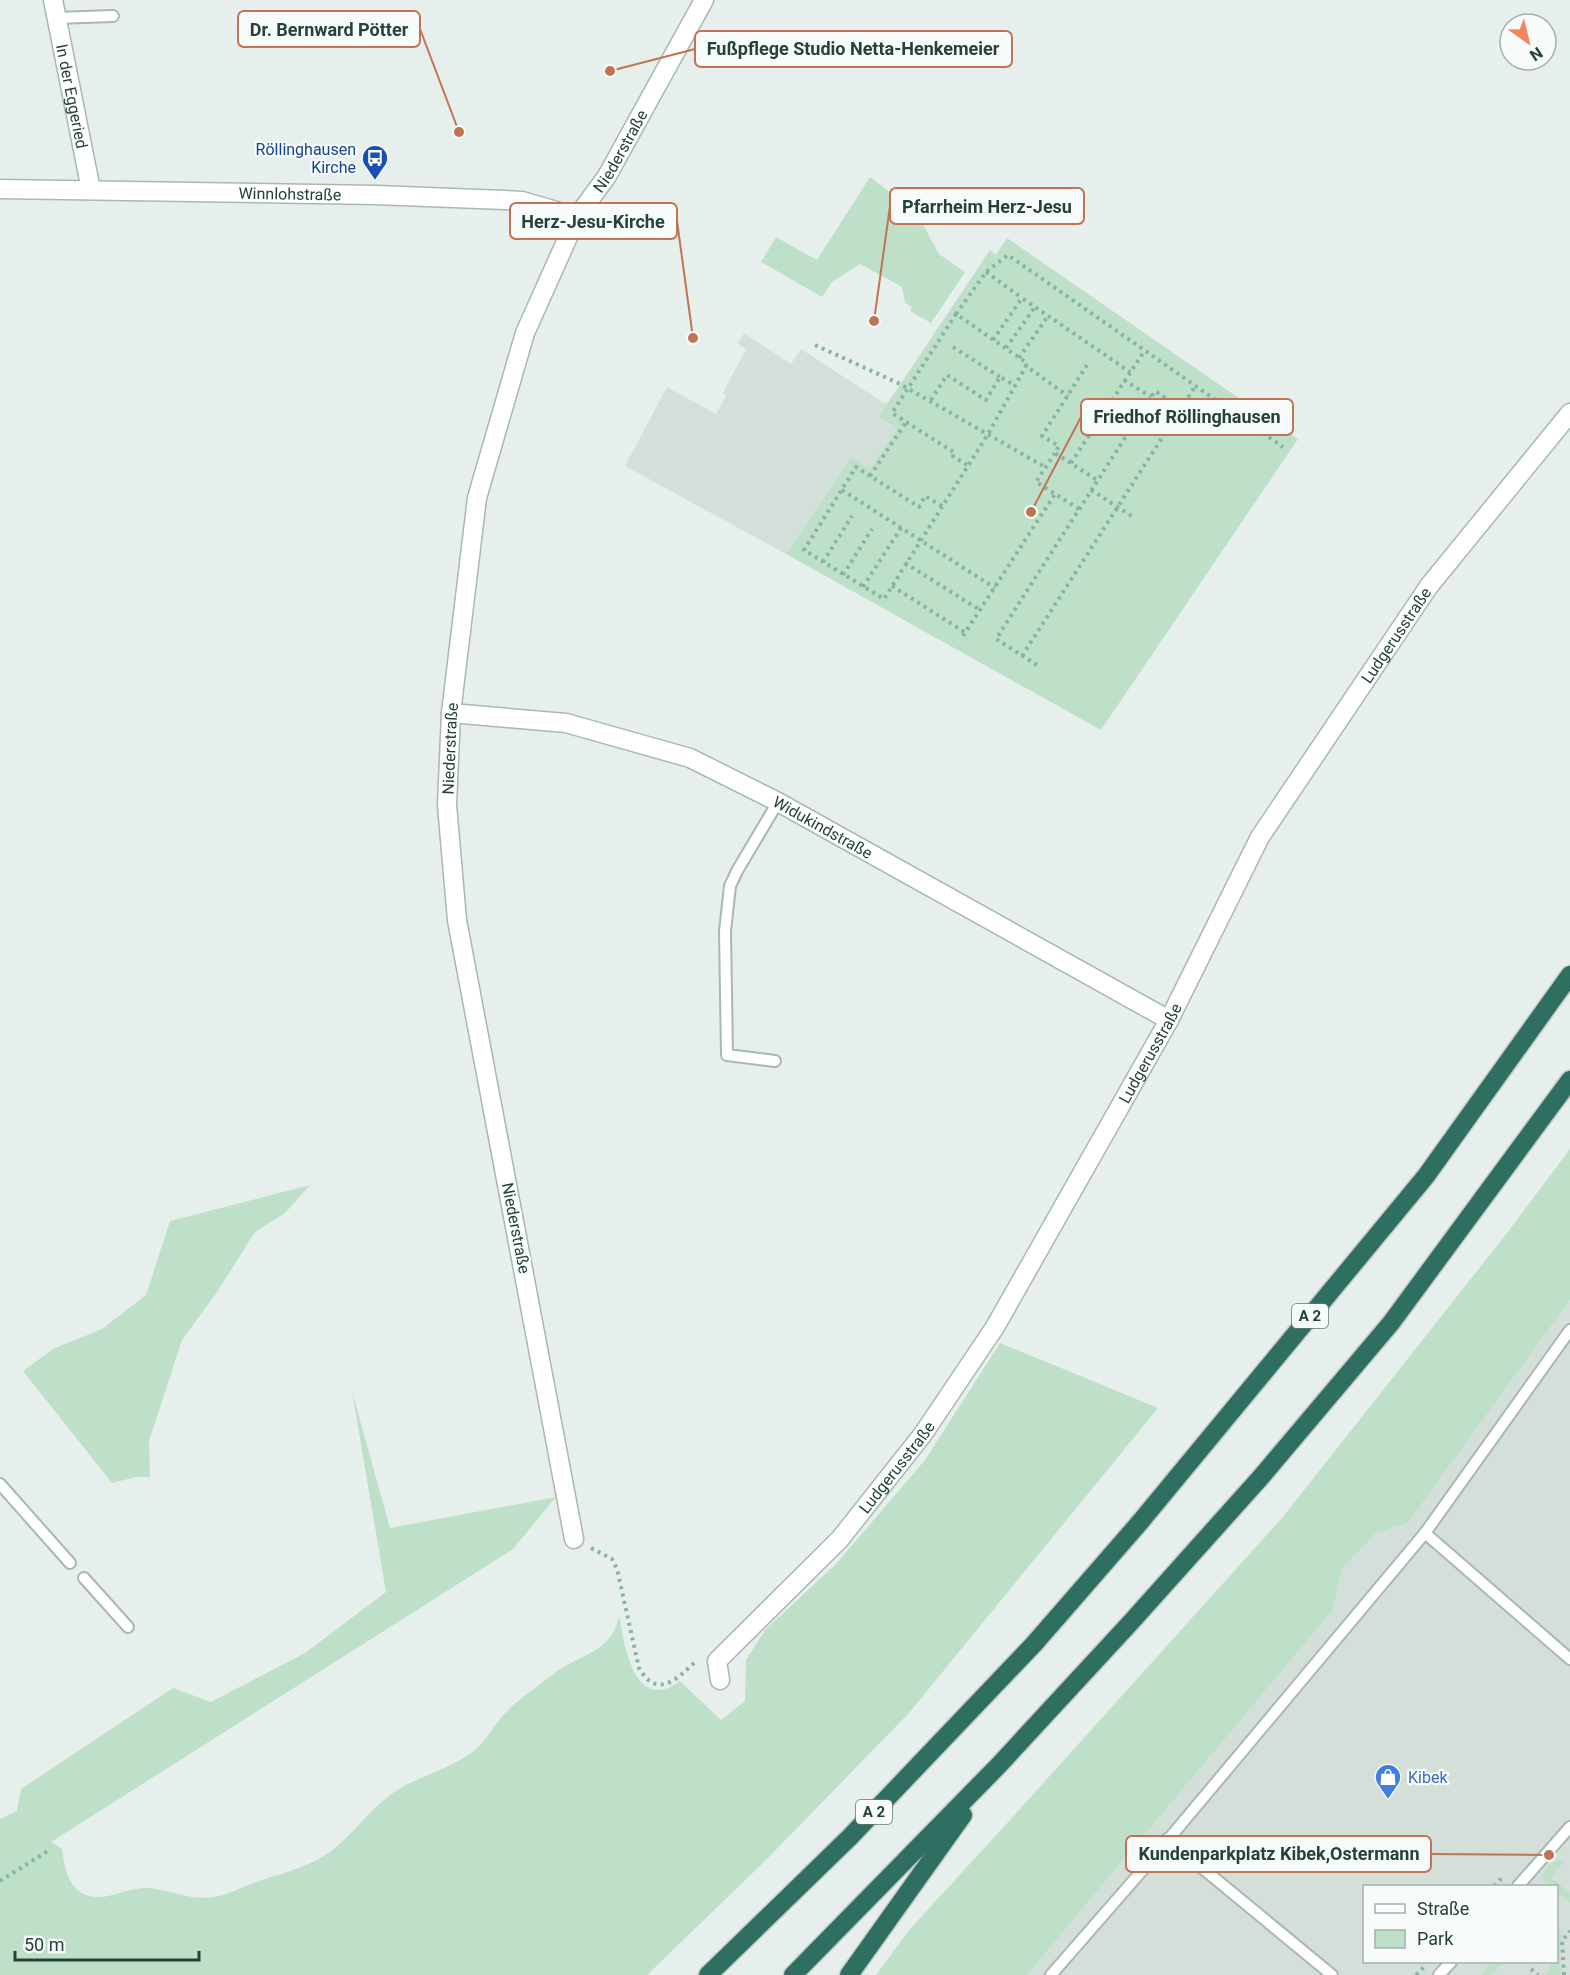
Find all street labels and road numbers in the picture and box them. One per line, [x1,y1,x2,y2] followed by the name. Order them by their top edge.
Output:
[52,42,92,150] street label: In der Eggeried
[589,106,651,196] street label: Niederstraße
[238,183,342,204] street label: Winnlohstraße
[1357,584,1435,687] street label: Ludgerusstraße
[438,701,462,795] street label: Niederstraße
[770,792,876,862] street label: Widukindstraße
[1114,1000,1185,1106] street label: Ludgerusstraße
[498,1181,534,1275] street label: Niederstraße
[1292,1304,1328,1328] road number: A 2
[855,1418,938,1517] street label: Ludgerusstraße
[856,1800,892,1824] road number: A 2

